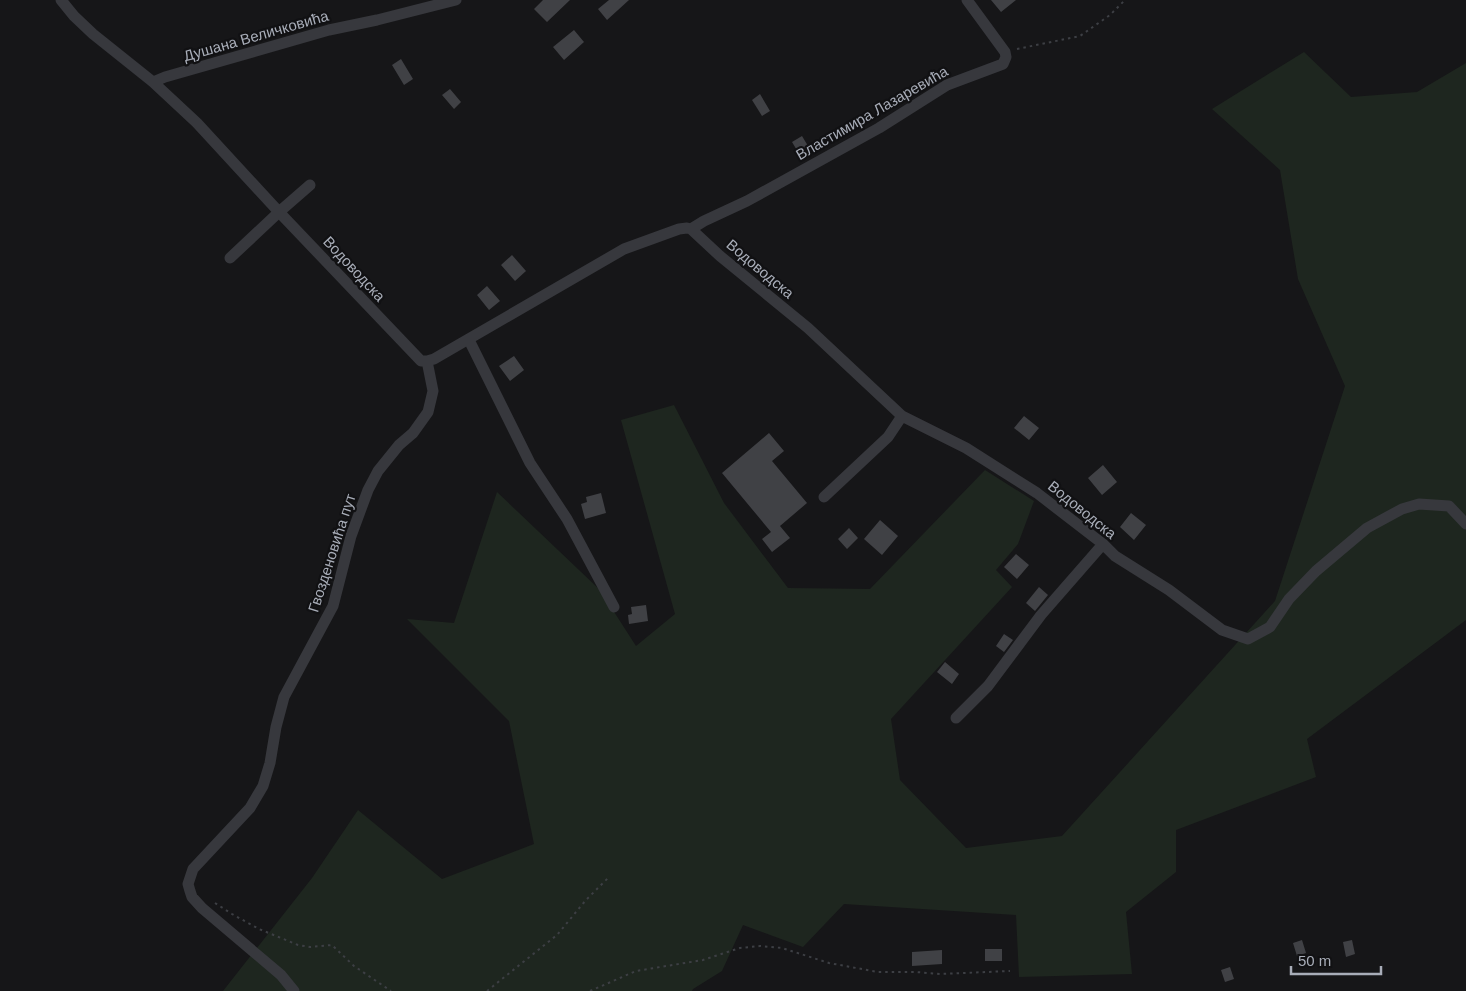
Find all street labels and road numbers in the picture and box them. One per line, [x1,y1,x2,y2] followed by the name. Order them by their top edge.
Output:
[181,6,331,64] street label: Душана Величковића
[793,62,951,163] street label: Властимира Лазаревића
[320,233,389,305] street label: Водоводска
[723,236,798,302] street label: Водоводска
[1045,477,1120,543] street label: Водоводска
[304,492,359,614] street label: Гвозденовића пут

